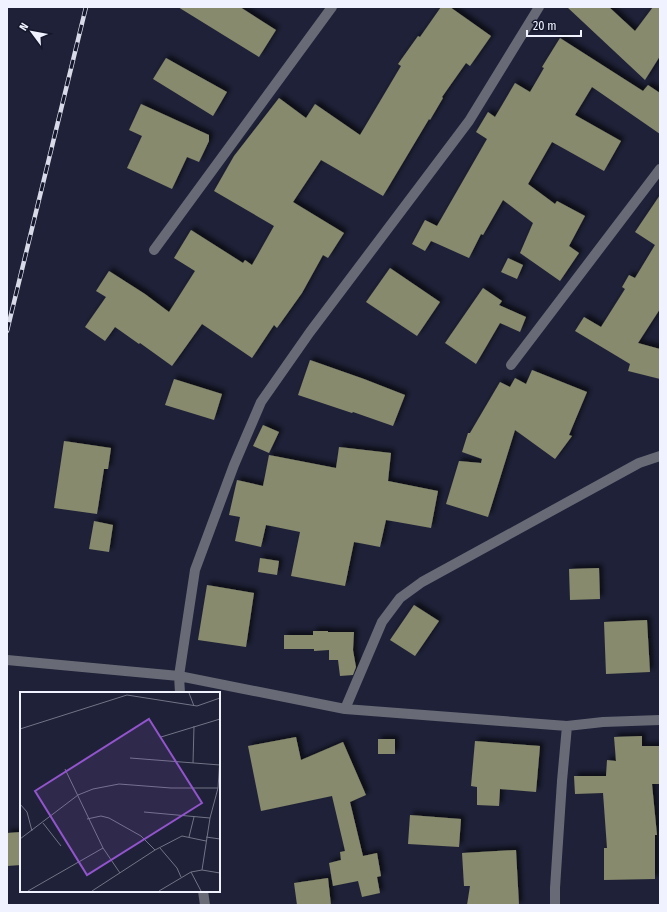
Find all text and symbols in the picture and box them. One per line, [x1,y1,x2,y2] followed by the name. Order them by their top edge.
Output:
[12,12,52,52] north arrow
[527,12,581,38] scale bar
[533,19,557,33] text: 20 m
[17,21,31,33] text: N
[20,692,220,892] inset map

